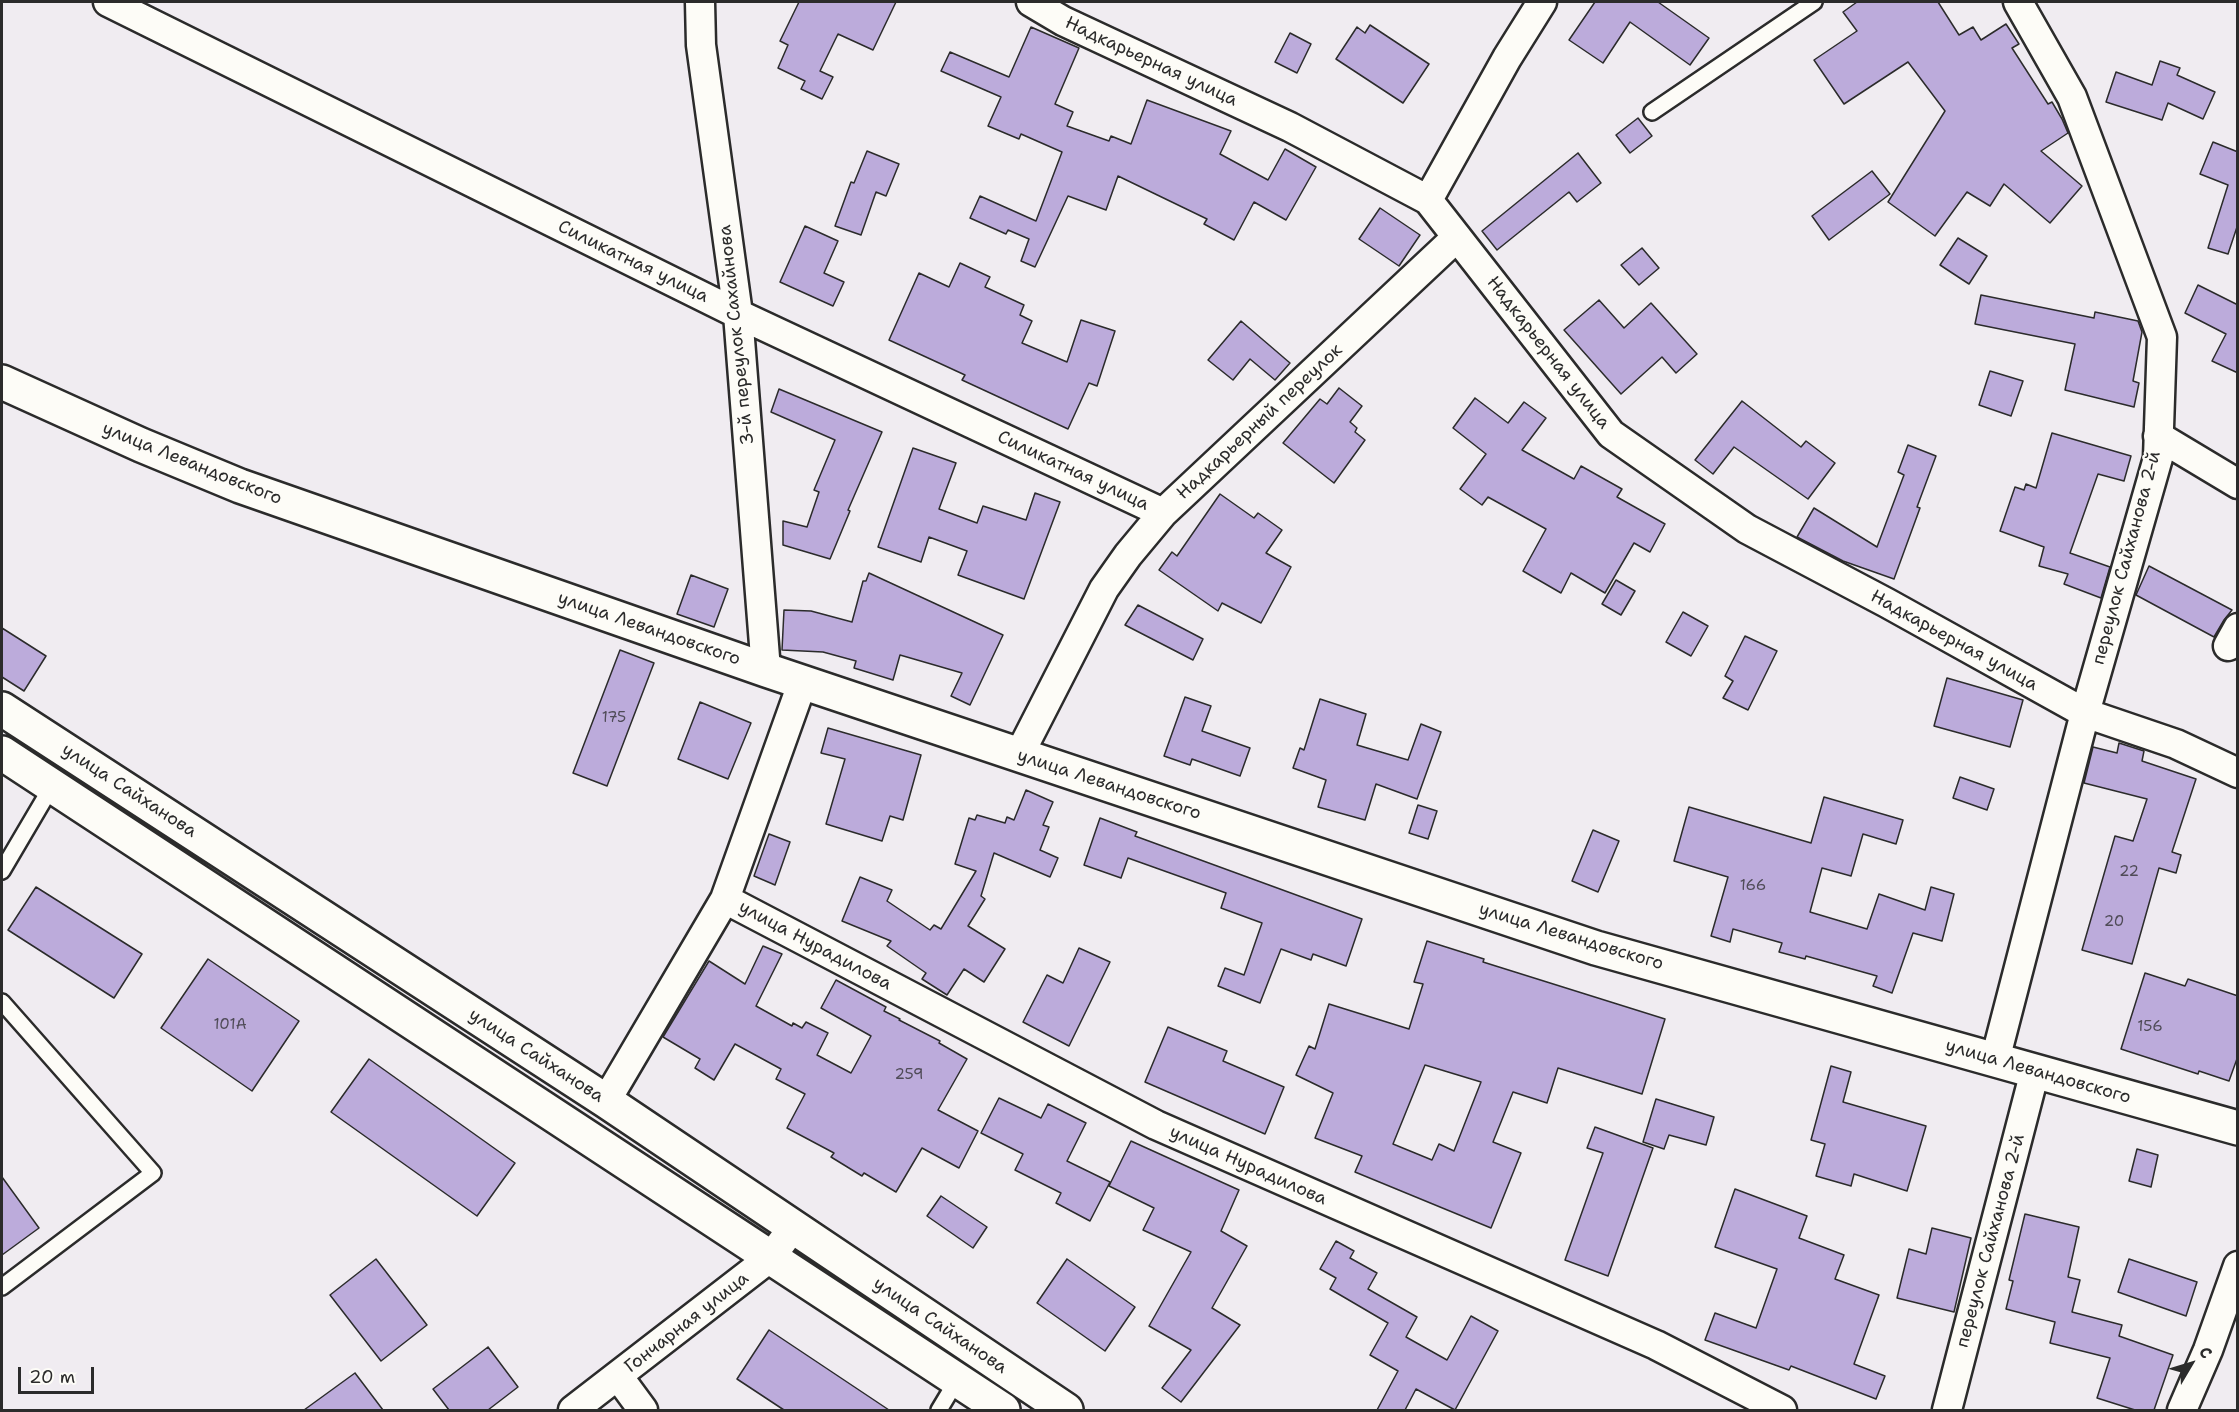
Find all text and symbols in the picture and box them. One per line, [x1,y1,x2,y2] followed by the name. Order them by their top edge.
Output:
[1061,13,1241,111] street label: Надкарьерная улица
[554,216,712,308] street label: Силикатная улица
[715,224,759,446] street label: 3-й переулок Сахайнова
[1482,272,1614,434] street label: Надкарьерная улица
[1173,340,1347,504] street label: Надкарьерный переулок
[99,418,285,510] street label: улица Левандовского
[994,426,1152,516] street label: Силикатная улица
[2088,449,2166,667] street label: переулок Сайханова 2-й
[1867,586,2041,696] street label: Надкарьерная улица
[555,588,743,670] street label: улица Левандовского
[602,709,626,727] house number: 175
[57,739,201,843] street label: улица Сайханова
[1014,745,1204,825] street label: улица Левандовского
[2119,863,2139,881] house number: 22
[1740,877,1766,895] house number: 166
[735,897,895,995] street label: улица Нурадилова
[1476,899,1666,975] street label: улица Левандовского
[2104,913,2124,931] house number: 20
[464,1004,608,1108] street label: улица Сайханова
[213,1016,247,1034] house number: 101А
[2137,1018,2163,1036] house number: 156
[1943,1035,2133,1109] street label: улица Левандовского
[894,1066,924,1084] house number: 259
[1166,1122,1330,1210] street label: улица Нурадилова
[1952,1132,2030,1350] street label: переулок Сайханова 2-й
[621,1268,753,1378] street label: Гончарная улица
[869,1273,1011,1379] street label: улица Сайханова
[2161,1334,2221,1394] north arrow
[2194,1342,2217,1363] text: С
[21,1355,98,1393] scale bar
[29,1365,75,1389] text: 20 m

